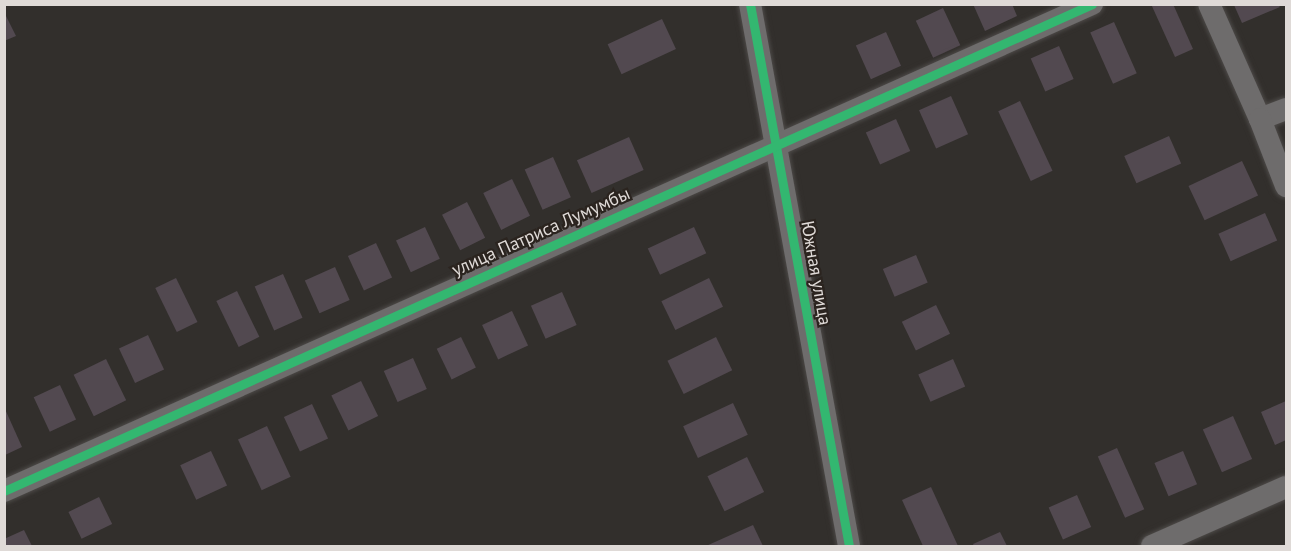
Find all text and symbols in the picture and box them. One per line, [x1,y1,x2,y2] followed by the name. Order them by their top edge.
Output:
[449,183,633,281] street label: улица Патриса Лумумбы
[796,219,836,327] street label: Южная улица

